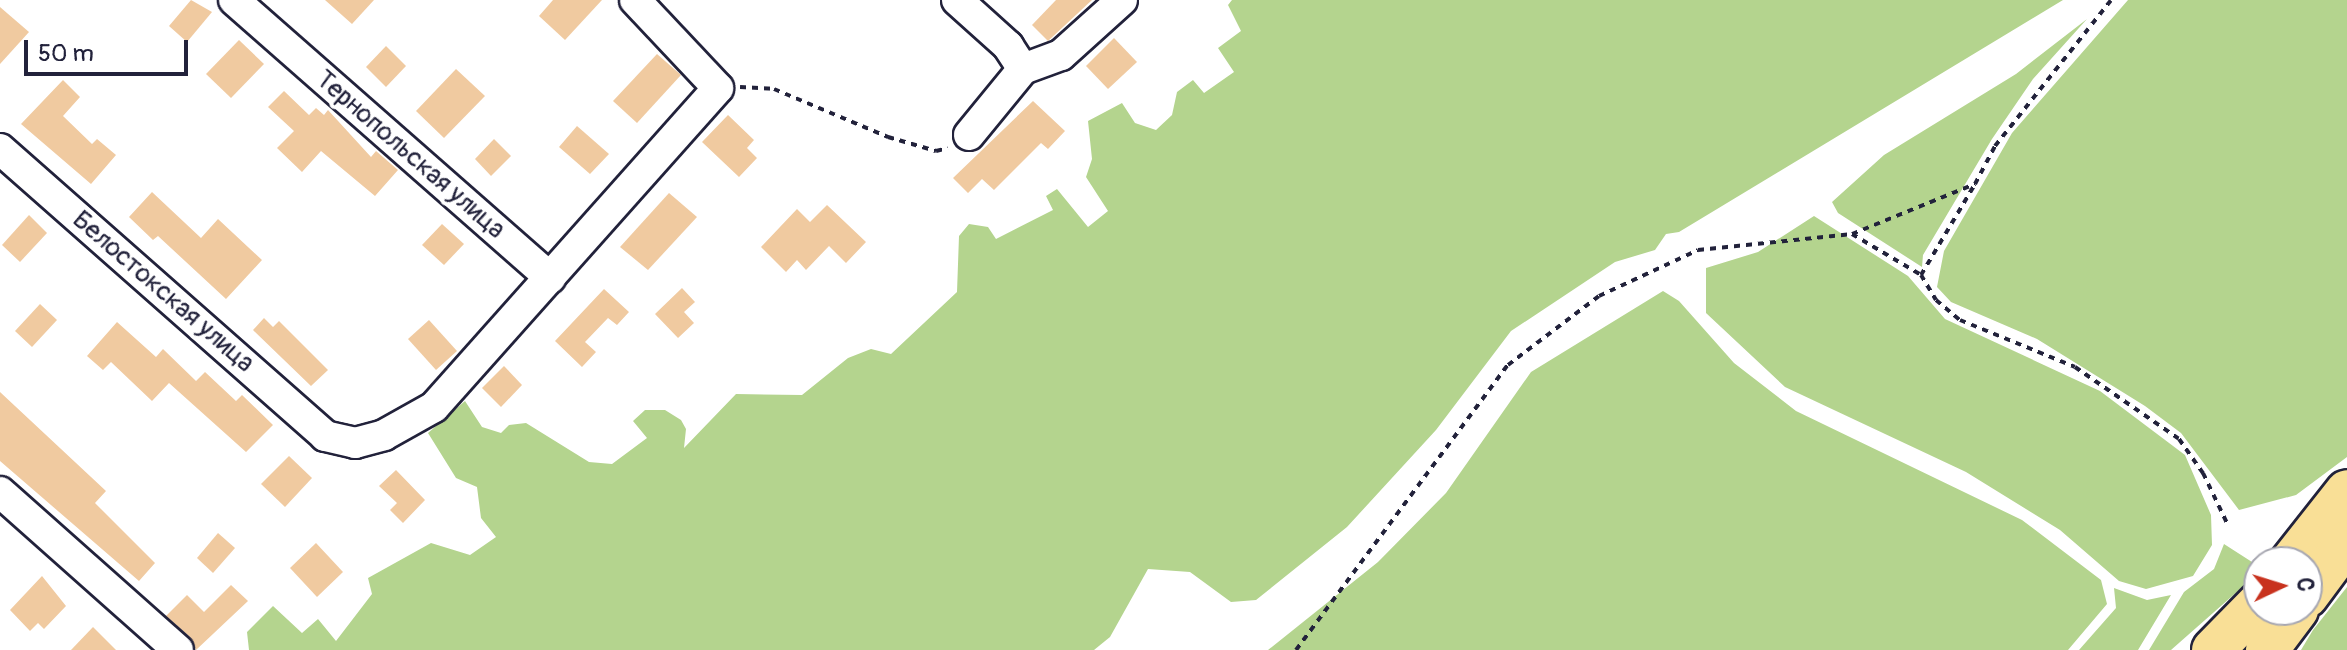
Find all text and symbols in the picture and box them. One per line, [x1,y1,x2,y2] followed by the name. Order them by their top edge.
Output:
[28,24,192,74] scale bar
[38,39,94,68] text: 50 m
[309,64,511,246] street label: Тернопольская улица
[66,205,260,379] street label: Белостокская улица
[2243,546,2323,626] north arrow
[2291,577,2319,592] text: С

